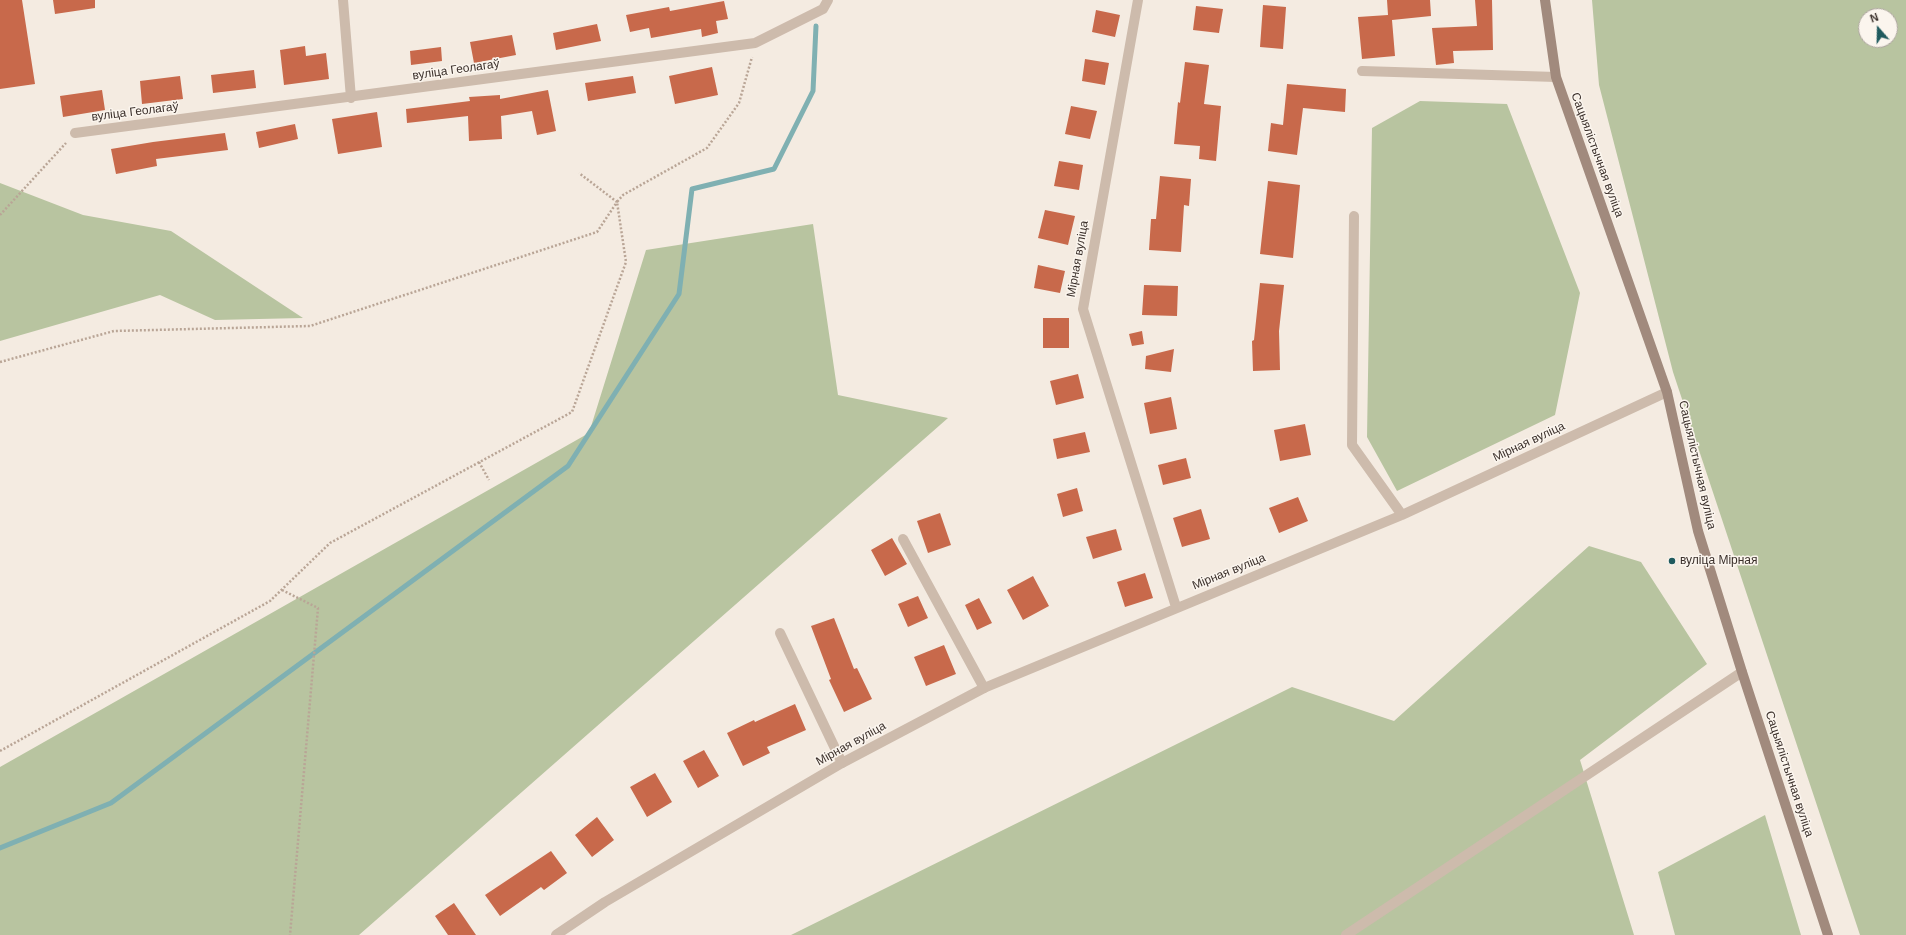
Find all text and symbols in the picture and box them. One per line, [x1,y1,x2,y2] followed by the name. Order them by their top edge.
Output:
[1858,8,1898,48] north arrow
[1868,11,1880,25] text: N
[412,57,500,83] street label: вуліца Геолагаў
[1568,91,1626,219] street label: Сацыялістычная вуліца
[91,100,179,124] street label: вуліца Геолагаў
[1064,220,1092,298] street label: Мірная вуліца
[1675,399,1719,531] street label: Сацыялістычная вуліца
[1491,419,1567,465] street label: Мірная вуліца
[1190,551,1268,593] street label: Мірная вуліца
[1680,554,1758,568] place label: вуліца Мірная
[1667,556,1677,566] marker: вуліца Мірная
[1762,709,1816,839] street label: Сацыялістычная вуліца
[814,719,888,769] street label: Мірная вуліца

